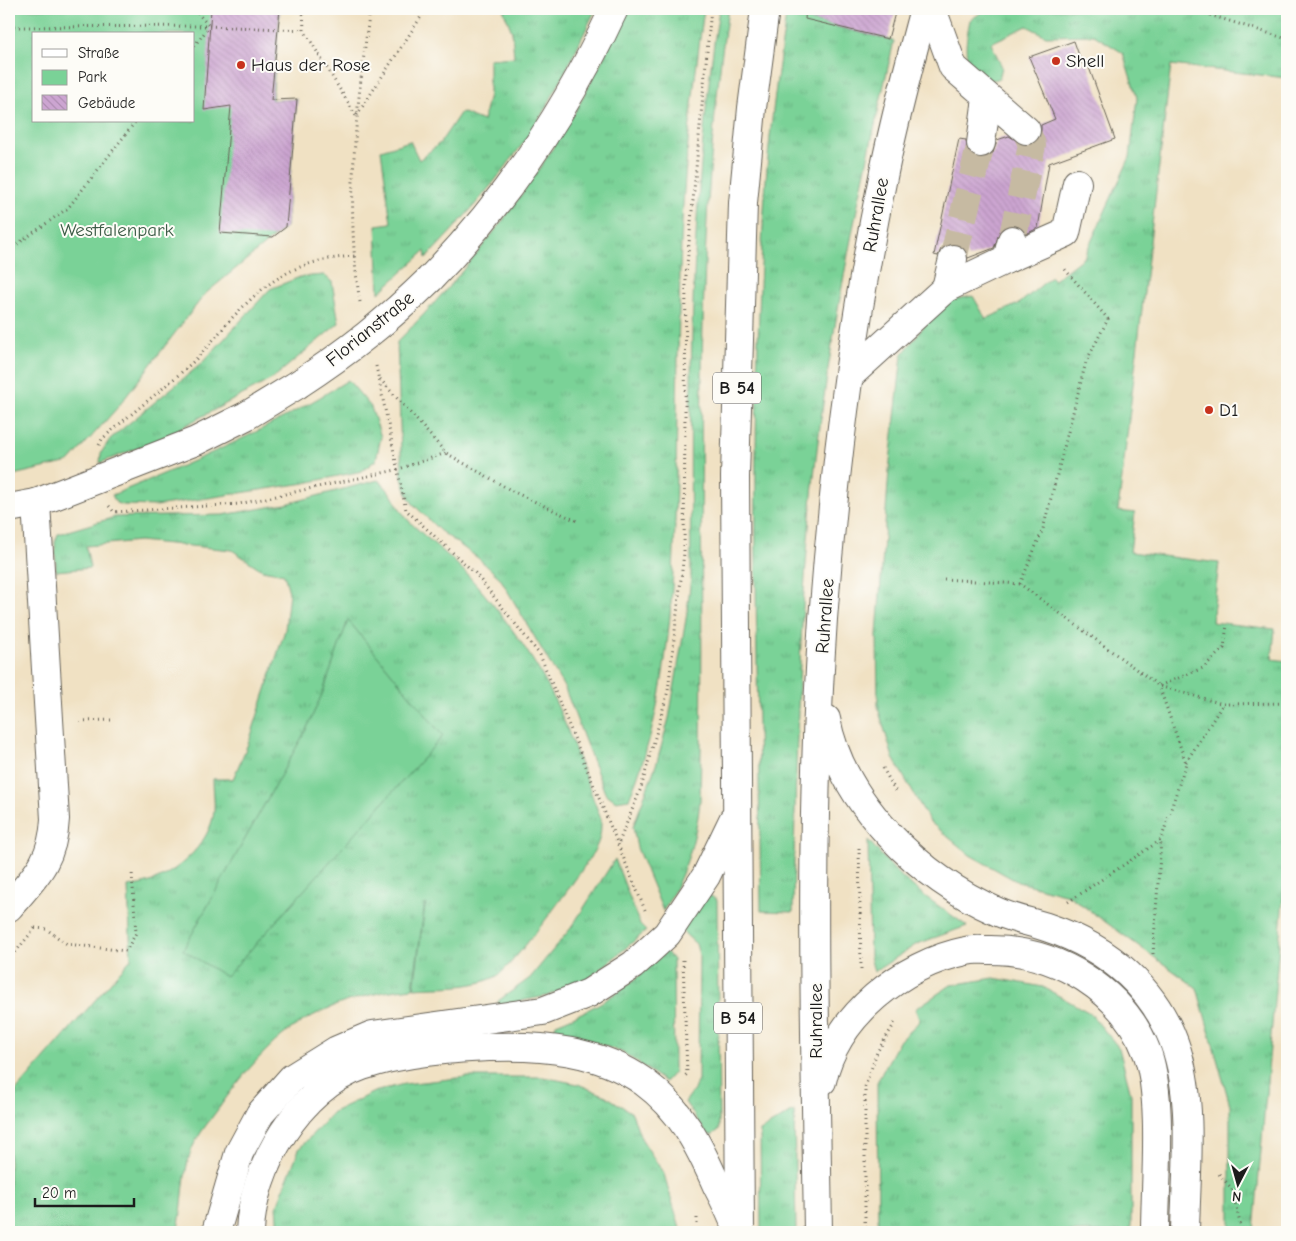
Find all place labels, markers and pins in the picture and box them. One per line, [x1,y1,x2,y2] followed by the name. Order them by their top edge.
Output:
[1066,50,1105,72] place label: Shell
[251,54,370,76] place label: Haus der Rose
[1050,55,1062,67] marker: Shell
[235,59,247,71] marker: Haus der Rose
[1219,399,1238,421] place label: D1
[1203,404,1215,416] marker: D1

